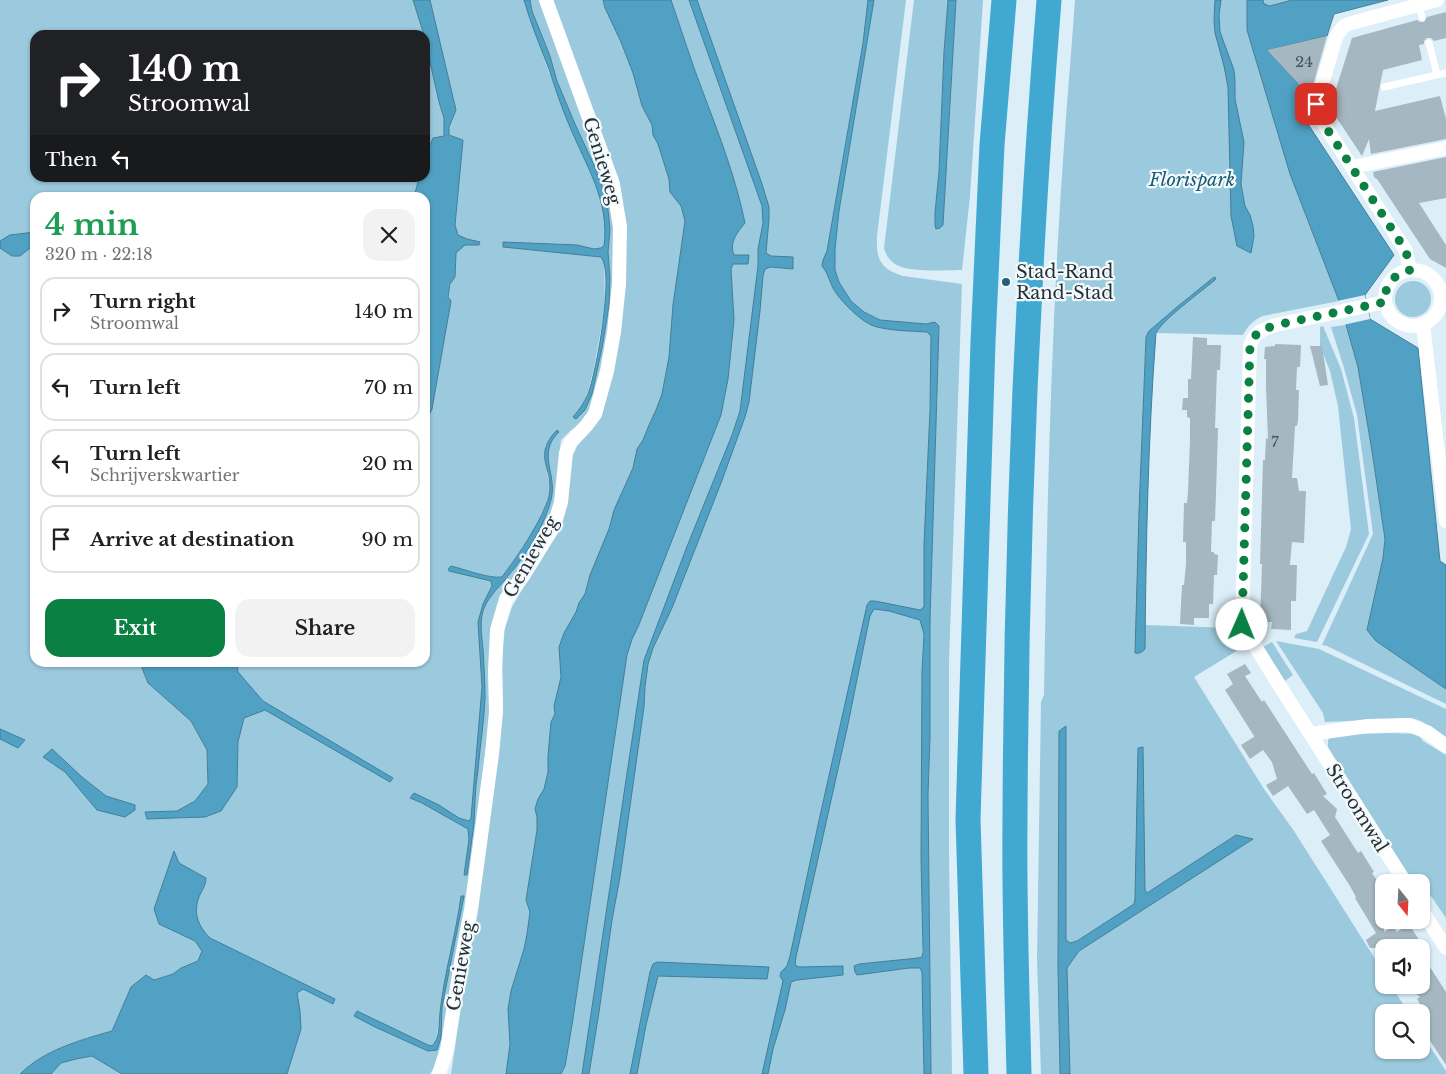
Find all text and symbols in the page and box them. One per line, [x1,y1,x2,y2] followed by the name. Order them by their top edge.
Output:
[128,47,241,90] text: 140 m
[45,50,110,115] icon: right
[1295,52,1313,71] house number: 24
[1295,83,1337,125] pin
[128,90,250,117] text: Stroomwal
[1302,90,1330,118] icon: arrive
[578,114,626,208] street label: Genieweg
[107,145,135,173] icon: left
[45,148,97,171] text: Then
[1148,169,1235,191] park label: Florispark
[45,206,139,243] text: 4 min
[363,209,415,261] button: close
[45,244,153,264] text: 320 m · 22:18
[1016,261,1114,304] place label: Stad-Rand Rand-Stad
[1000,276,1012,288] marker: Stad-Rand Rand-Stad
[90,290,196,313] text: Turn right
[47,297,75,325] icon: right
[354,300,413,323] text: 140 m
[90,313,179,333] text: Stroomwal
[47,373,75,401] icon: left
[90,376,181,399] text: Turn left
[364,376,413,399] text: 70 m
[1271,432,1279,451] house number: 7
[90,442,181,465] text: Turn left
[47,449,75,477] icon: left
[362,452,413,475] text: 20 m
[90,465,239,485] text: Schrijverskwartier
[499,512,563,602] street label: Genieweg
[47,525,75,553] icon: arrive
[90,528,294,551] text: Arrive at destination
[361,528,413,551] text: 90 m
[1215,598,1267,650] position arrow
[45,599,225,657] button: Exit
[235,599,415,657] button: Share
[1321,760,1393,856] street label: Stroomwal
[1375,874,1430,929] north arrow
[1375,874,1430,1059] map controls
[442,919,480,1013] street label: Genieweg
[1375,939,1430,994] button: sound
[1375,1004,1430,1059] button: search

